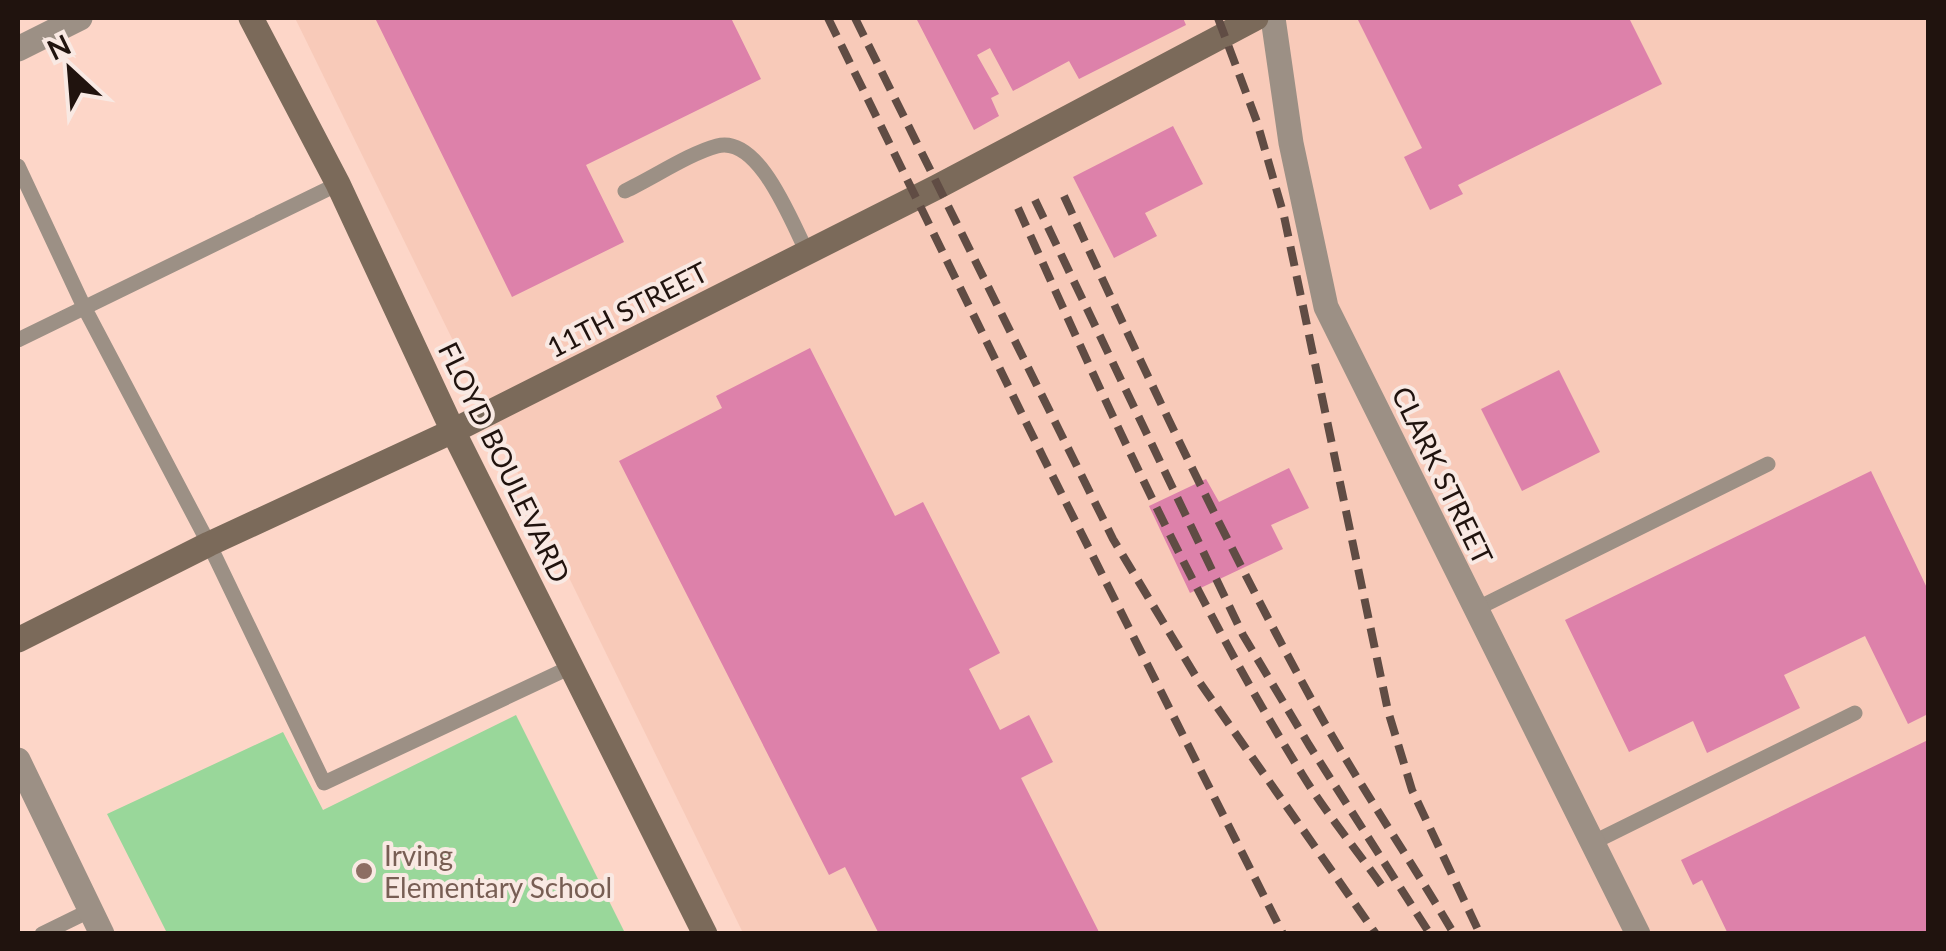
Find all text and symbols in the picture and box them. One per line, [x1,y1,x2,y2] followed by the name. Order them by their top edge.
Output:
[20,20,120,120] north arrow
[41,27,76,67] text: N
[541,254,713,364] street label: 11TH STREET
[432,336,578,588] street label: FLOYD BOULEVARD
[1385,381,1501,570] street label: CLARK STREET
[384,838,612,904] place label: Irving Elementary School
[353,860,375,882] marker: Irving Elementary School

